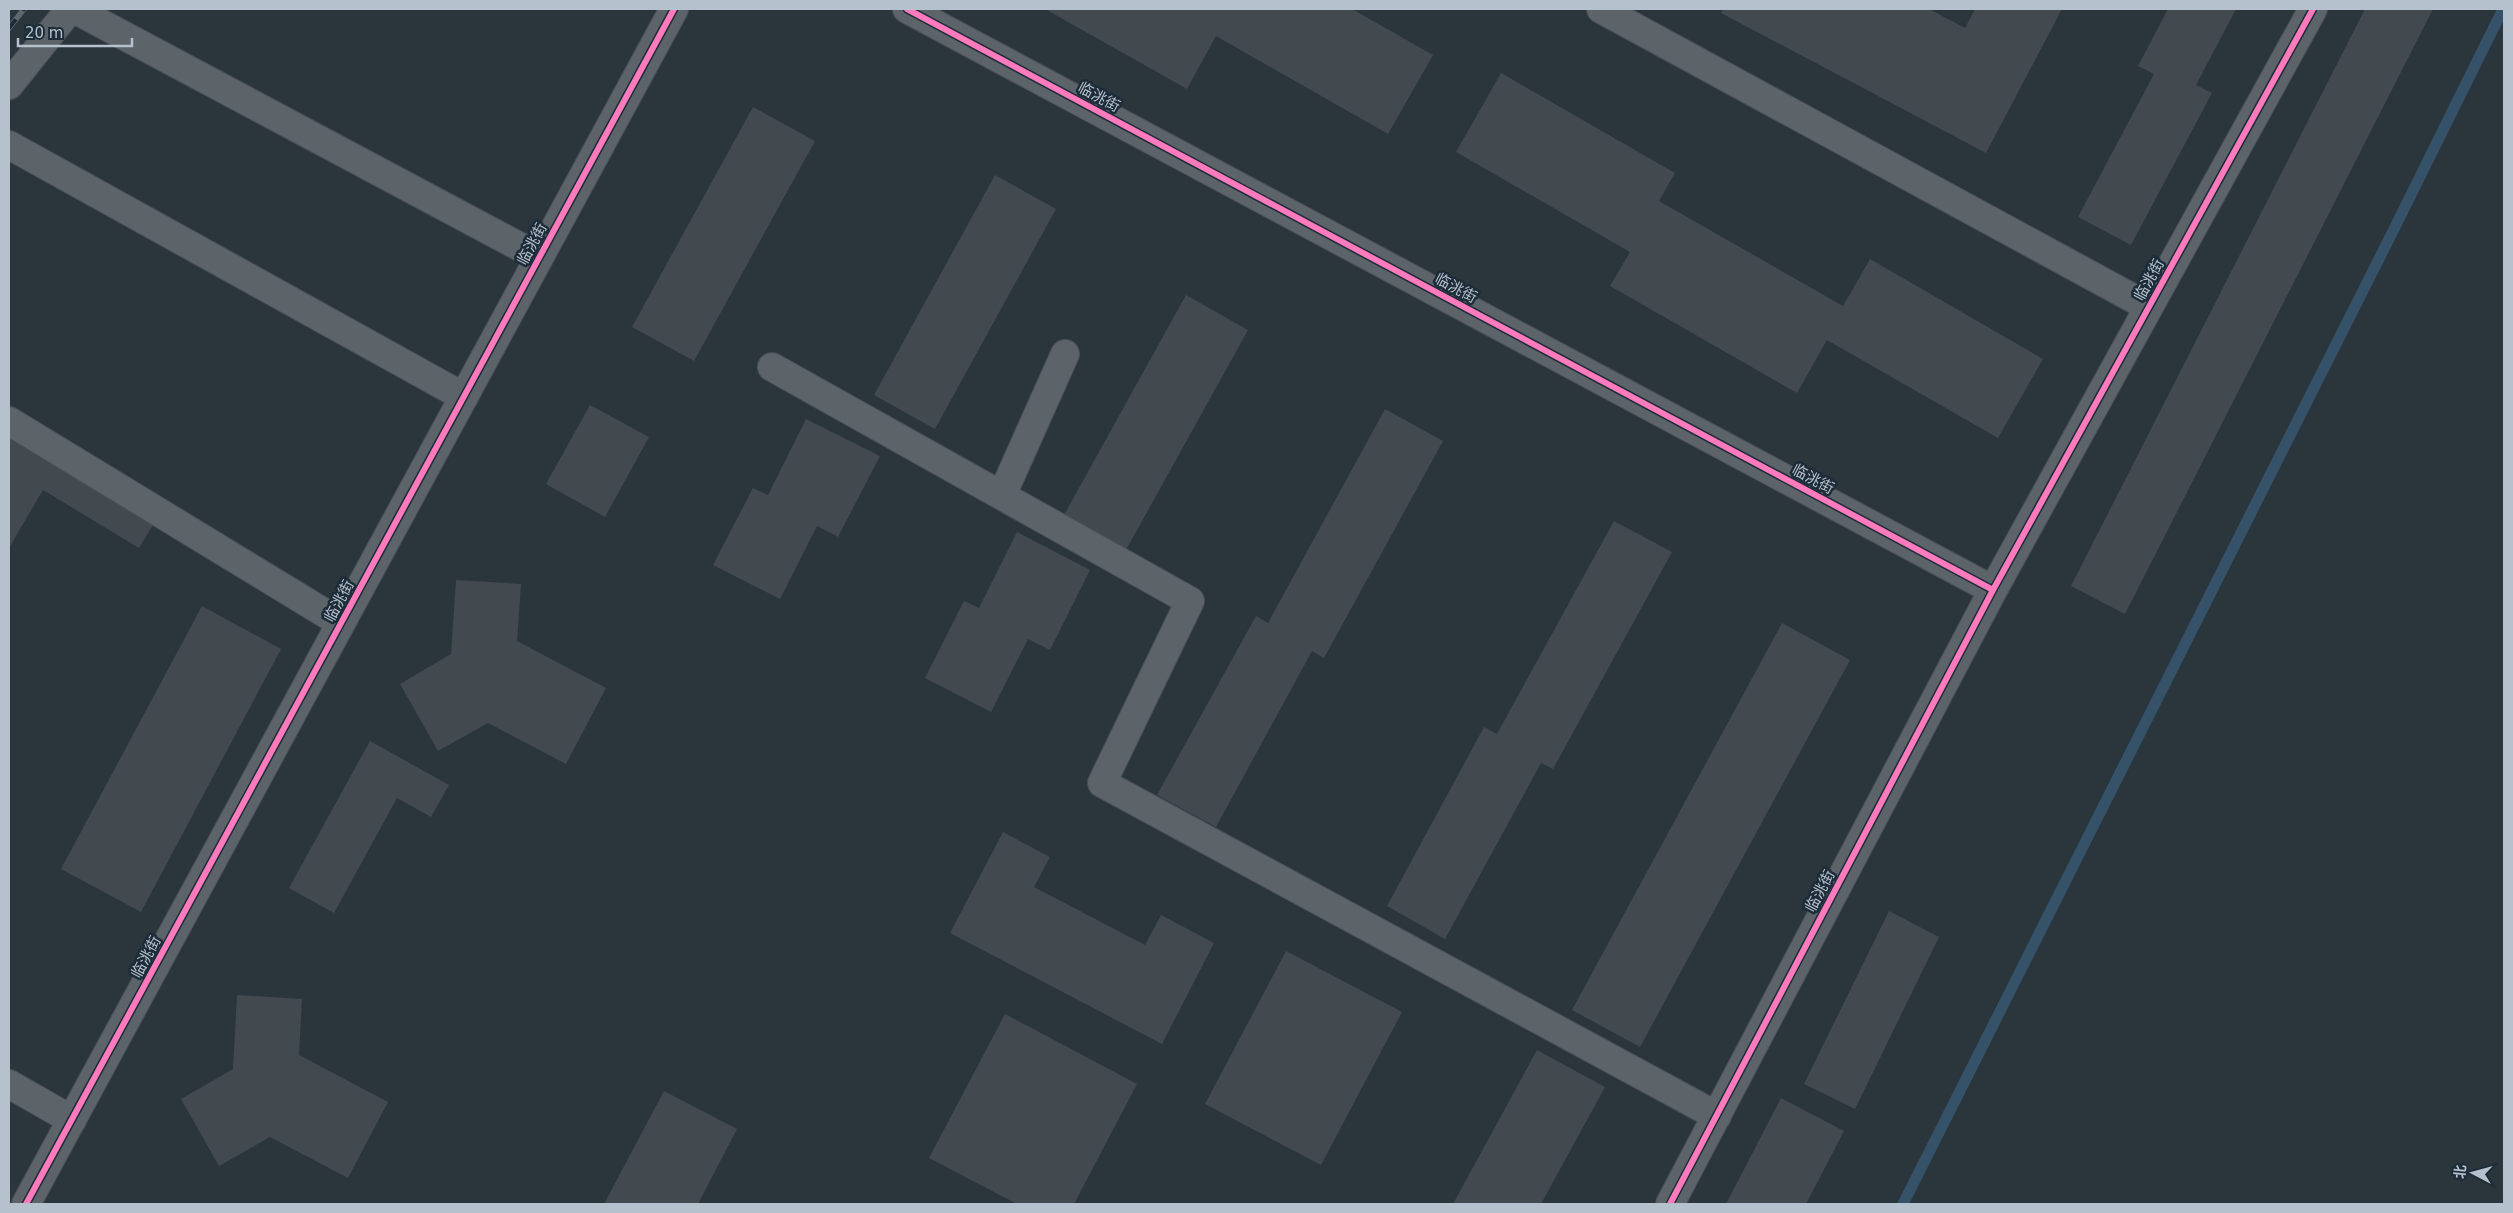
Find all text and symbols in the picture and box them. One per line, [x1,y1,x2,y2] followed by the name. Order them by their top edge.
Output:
[18,15,131,47] scale bar
[25,24,63,42] text: 20 m
[1075,78,1123,116] street label: 临洮街
[513,220,551,268] street label: 临洮街
[2130,256,2168,304] street label: 临洮街
[1432,269,1480,307] street label: 临洮街
[1789,460,1837,498] street label: 临洮街
[320,577,358,625] street label: 临洮街
[1801,867,1839,915] street label: 临洮街
[127,933,165,981] street label: 临洮街
[2448,1148,2498,1198] north arrow
[2451,1164,2469,1179] text: 北

